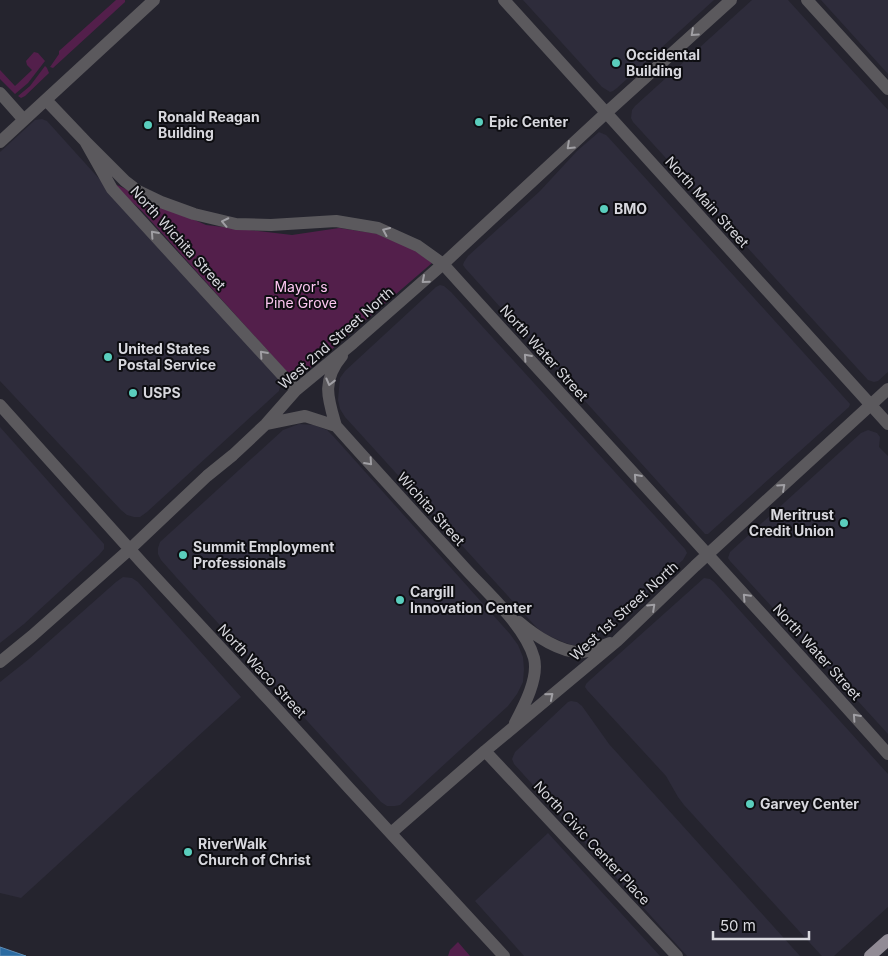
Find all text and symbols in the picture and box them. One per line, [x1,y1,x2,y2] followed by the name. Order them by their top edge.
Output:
[691,27,700,36] one-way arrow
[626,46,700,79] place label: Occidental Building
[610,57,622,69] marker: Occidental Building
[158,108,260,141] place label: Ronald Reagan Building
[489,113,568,130] place label: Epic Center
[473,116,485,128] marker: Epic Center
[142,119,154,131] marker: Ronald Reagan Building
[567,140,576,149] one-way arrow
[662,153,753,251] street label: North Main Street
[127,182,230,293] street label: North Wichita Street
[614,200,647,217] place label: BMO
[598,203,610,215] marker: BMO
[221,217,230,228] one-way arrow
[382,227,391,238] one-way arrow
[150,231,159,240] one-way arrow
[422,274,431,283] one-way arrow
[265,278,337,311] park label: Mayor's Pine Grove
[275,283,397,392] street label: West 2nd Street North
[497,301,592,405] street label: North Water Street
[118,340,216,373] place label: United States Postal Service
[102,351,114,363] marker: United States Postal Service
[260,351,269,360] one-way arrow
[524,353,533,362] one-way arrow
[325,377,336,386] one-way arrow
[143,384,181,401] place label: USPS
[127,387,139,399] marker: USPS
[363,457,372,466] one-way arrow
[394,468,469,549] street label: Wichita Street
[633,474,642,483] one-way arrow
[777,484,786,493] one-way arrow
[749,506,834,539] place label: Meritrust Credit Union
[838,517,850,529] marker: Meritrust Credit Union
[193,538,334,571] place label: Summit Employment Professionals
[177,549,189,561] marker: Summit Employment Professionals
[566,558,681,664] street label: West 1st Street North
[410,583,532,616] place label: Cargill Innovation Center
[394,594,406,606] marker: Cargill Innovation Center
[743,594,752,603] one-way arrow
[770,600,865,704] street label: North Water Street
[646,604,655,613] one-way arrow
[215,620,310,721] street label: North Waco Street
[545,693,554,702] one-way arrow
[852,714,861,723] one-way arrow
[531,777,654,908] street label: North Civic Center Place
[760,795,859,812] place label: Garvey Center
[744,798,756,810] marker: Garvey Center
[198,835,311,868] place label: RiverWalk Church of Christ
[182,846,194,858] marker: RiverWalk Church of Christ
[713,908,809,940] scale bar
[720,916,756,935] text: 50 m

